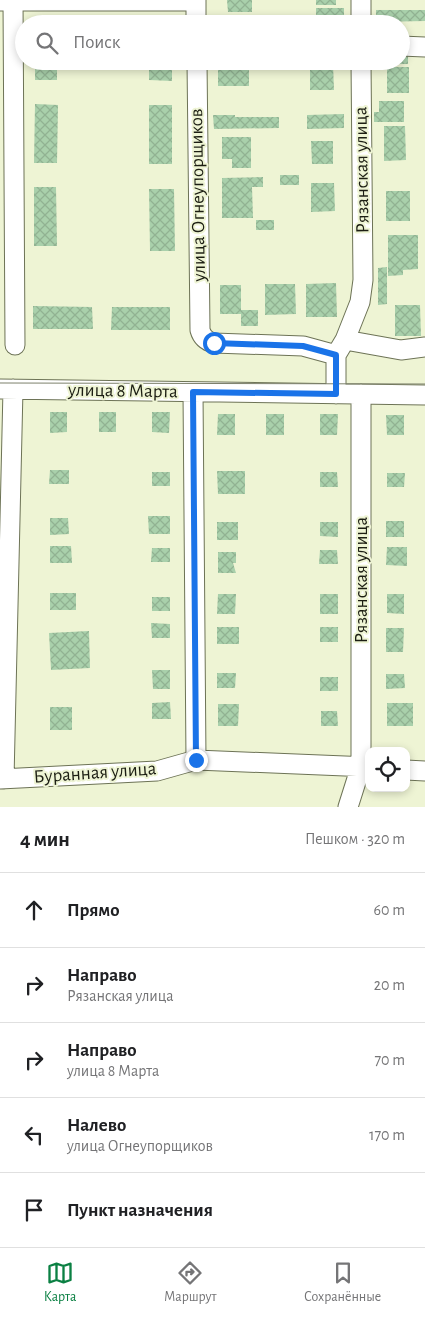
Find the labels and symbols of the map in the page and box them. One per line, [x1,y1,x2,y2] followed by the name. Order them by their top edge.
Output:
[351,106,373,233] street label: Рязанская улица
[187,108,209,283] street label: улица Огнеупорщиков
[203,332,226,355] route start
[67,381,178,401] street label: улица 8 Марта
[352,516,371,643] street label: Рязанская улица
[185,749,208,772] route end
[33,759,157,787] street label: Буранная улица

